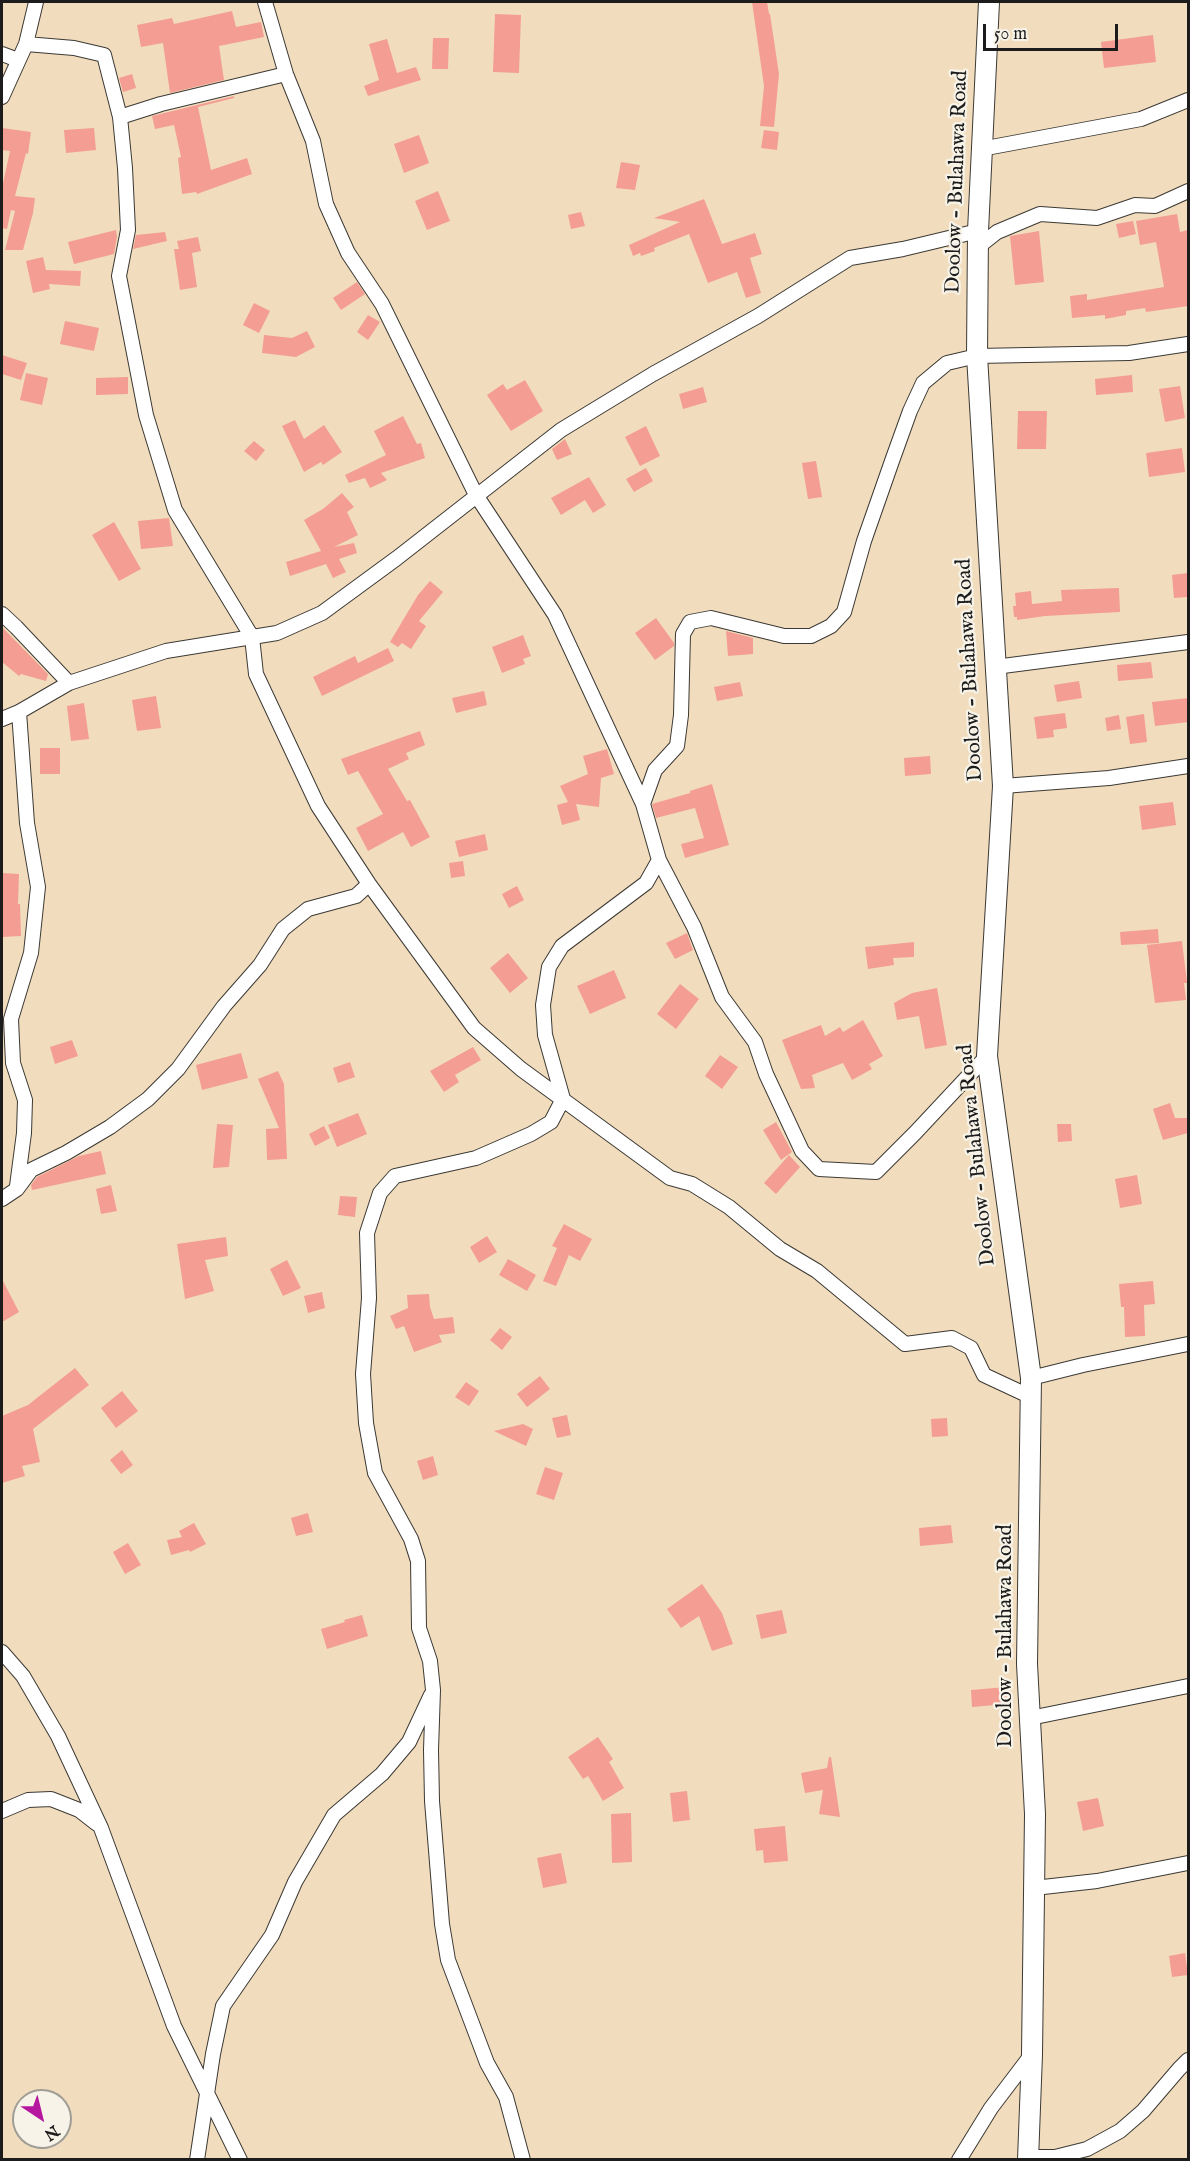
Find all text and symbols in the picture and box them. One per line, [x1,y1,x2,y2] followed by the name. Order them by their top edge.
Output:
[986,12,1121,50] scale bar
[994,23,1027,46] text: 50 m
[942,70,974,294] street label: Doolow - Bulahawa Road
[953,558,989,782] street label: Doolow - Bulahawa Road
[954,1043,1002,1267] street label: Doolow - Bulahawa Road
[994,1524,1020,1748] street label: Doolow - Bulahawa Road
[12,2089,72,2149] north arrow
[40,2120,63,2144] text: N

